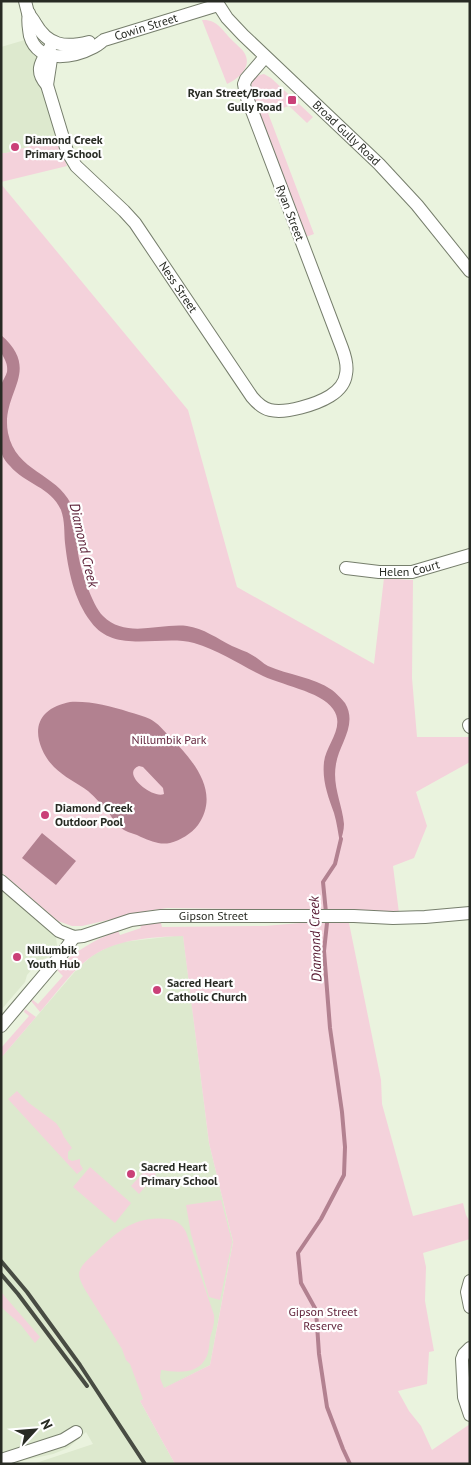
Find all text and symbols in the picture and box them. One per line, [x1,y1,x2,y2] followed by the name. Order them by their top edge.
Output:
[112,10,179,43] street label: Cowin Street
[188,85,282,114] place label: Ryan Street/Broad Gully Road
[286,94,298,106] marker: Ryan Street/Broad Gully Road
[310,97,384,168] street label: Broad Gully Road
[25,132,103,161] place label: Diamond Creek Primary School
[9,141,21,153] marker: Diamond Creek Primary School
[273,183,308,243] street label: Ryan Street
[156,259,201,315] street label: Ness Street
[66,501,103,590] water label: Diamond Creek
[379,556,441,579] street label: Helen Court
[132,732,207,747] park label: Nillumbik Park
[55,800,133,829] place label: Diamond Creek Outdoor Pool
[39,809,51,821] marker: Diamond Creek Outdoor Pool
[304,895,325,982] water label: Diamond Creek
[179,908,248,923] street label: Gipson Street
[26,942,81,971] place label: Nillumbik Youth Hub
[11,951,23,963] marker: Nillumbik Youth Hub
[167,975,247,1004] place label: Sacred Heart Catholic Church
[151,984,163,996] marker: Sacred Heart Catholic Church
[141,1159,218,1188] place label: Sacred Heart Primary School
[125,1168,137,1180] marker: Sacred Heart Primary School
[289,1304,357,1333] park label: Gipson Street Reserve
[10,1405,60,1455] north arrow
[37,1416,57,1432] text: N

